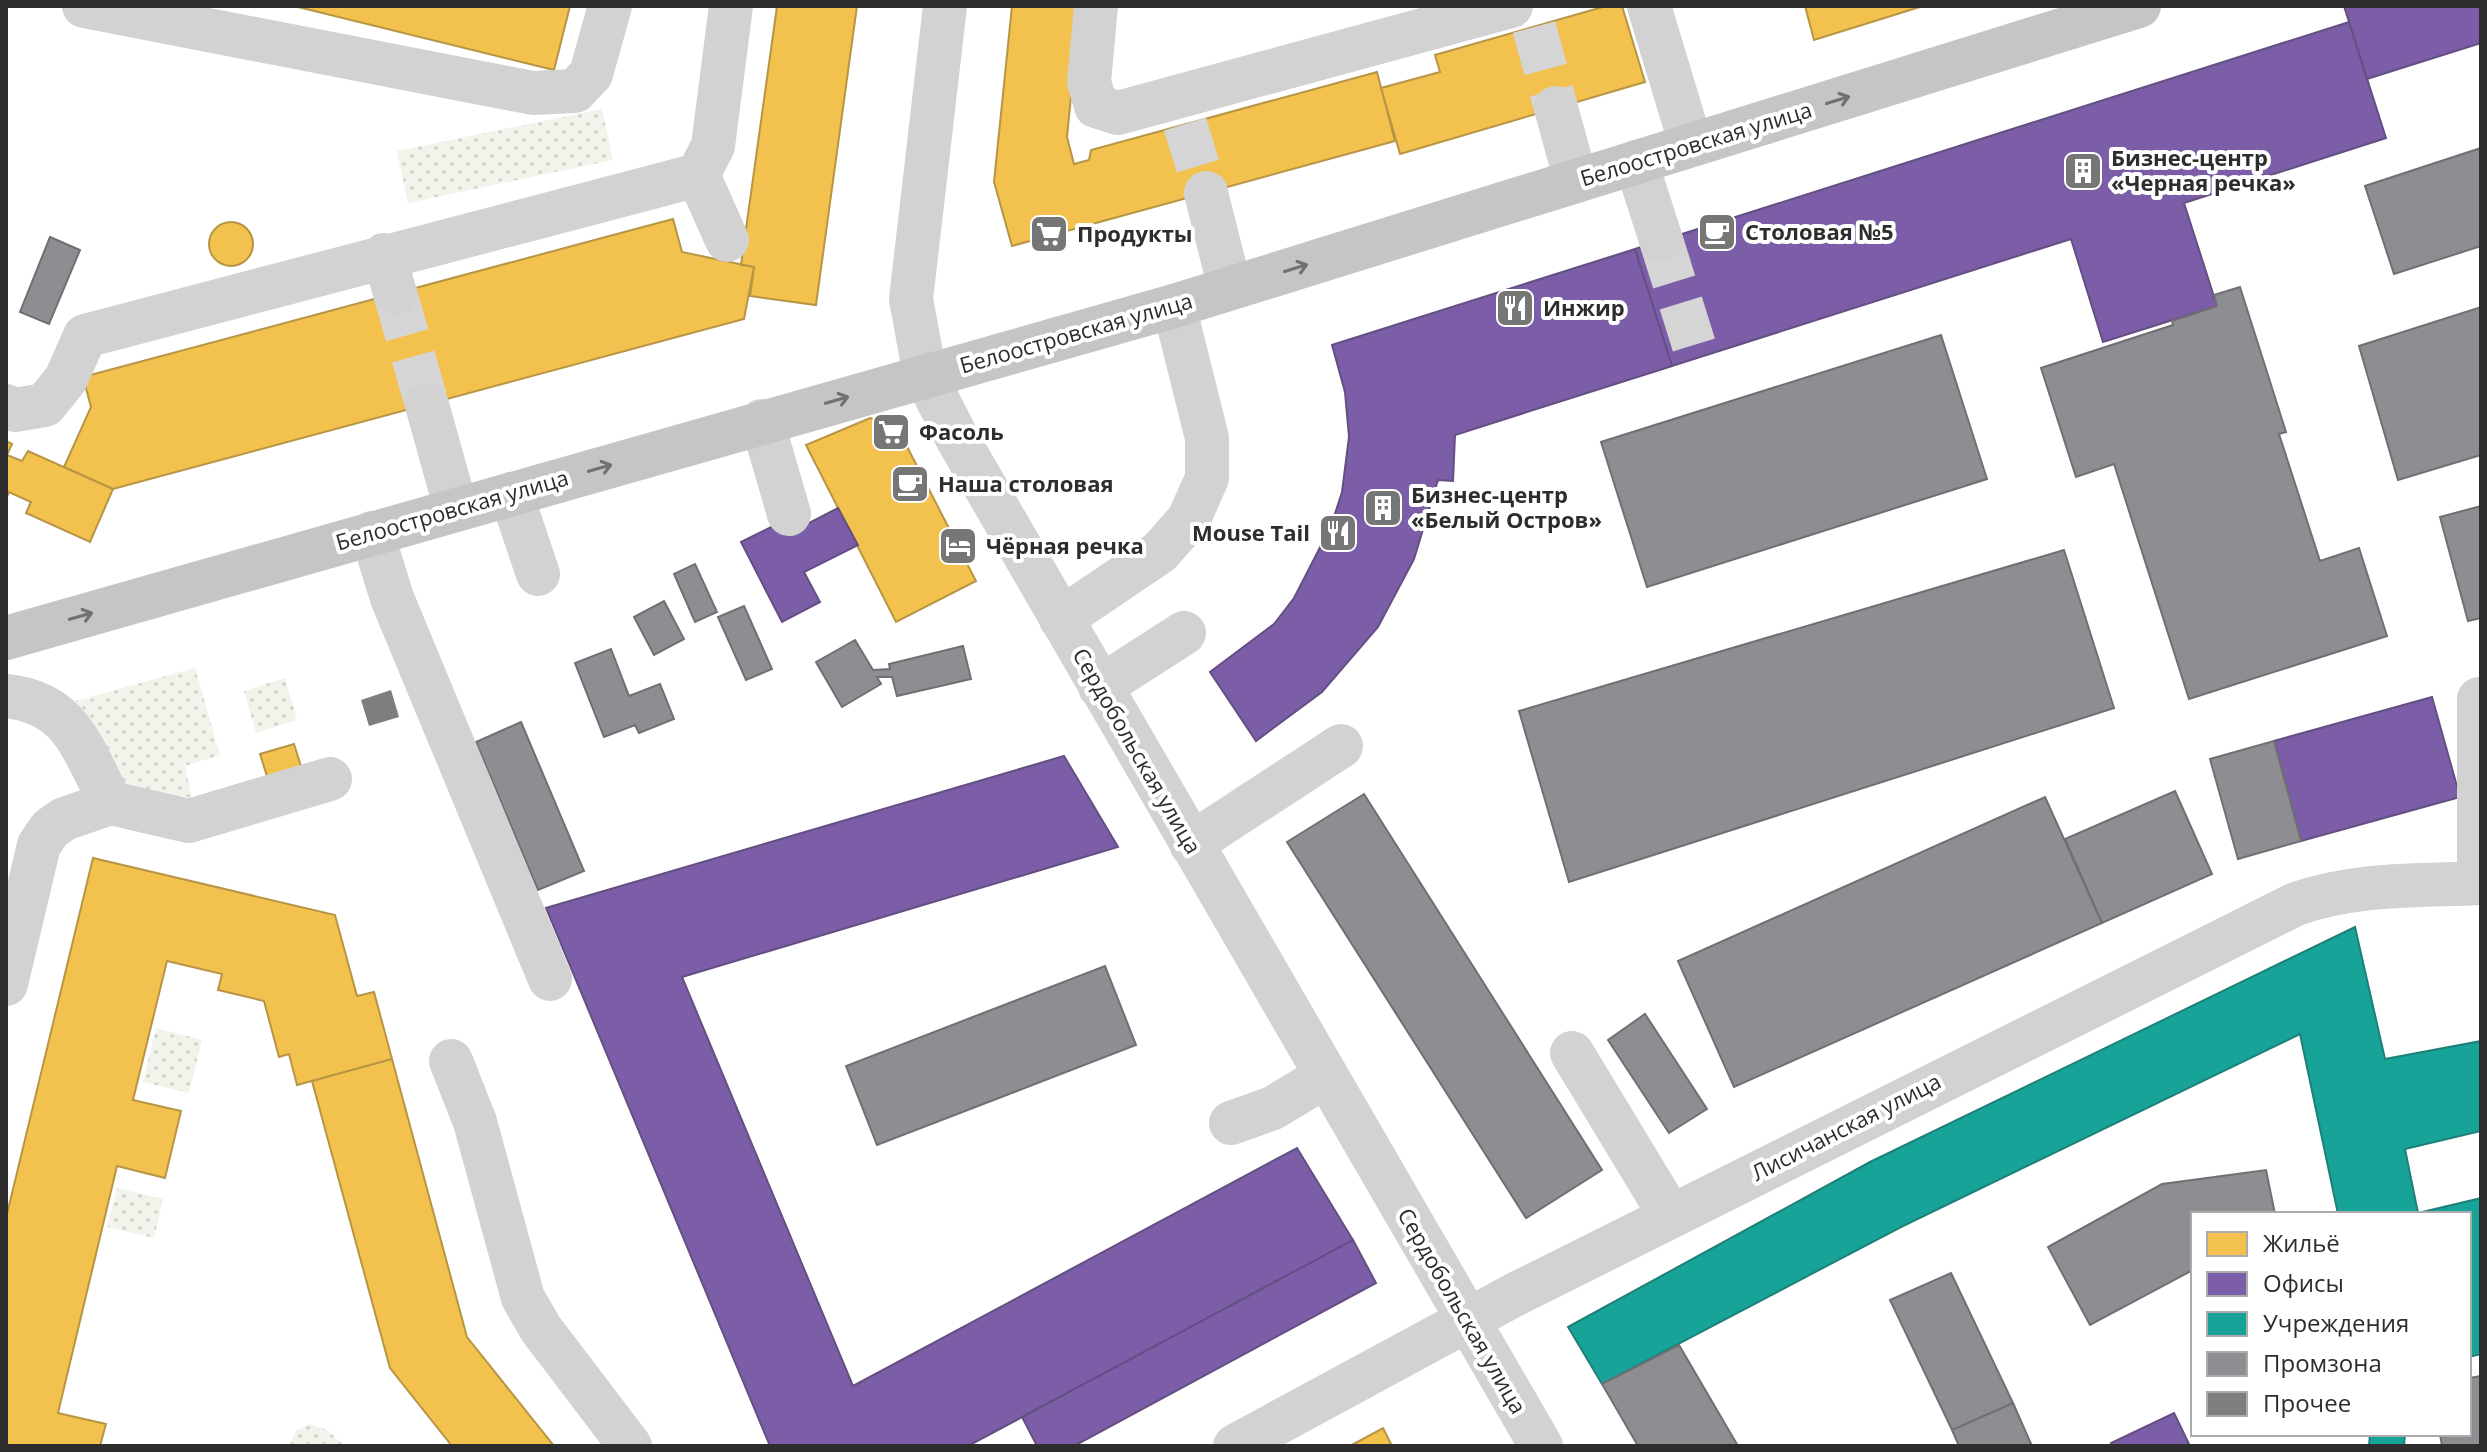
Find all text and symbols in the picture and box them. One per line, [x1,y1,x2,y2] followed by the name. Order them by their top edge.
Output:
[1825,92,1851,107] one-way arrow
[1576,94,1815,193] street label: Белоостровская улица
[2111,142,2296,197] place label: Бизнес-центр «Черная речка»
[2062,150,2104,192] building icon: Бизнес-центр «Черная речка»
[1696,211,1738,253] cafe icon: Столовая №5
[1028,213,1070,255] supermarket icon: Продукты
[1745,216,1894,246] place label: Столовая №5
[1077,218,1193,248] place label: Продукты
[1282,260,1308,275] one-way arrow
[956,284,1196,380] street label: Белоостровская улица
[1494,287,1536,329] restaurant icon: Инжир
[1543,292,1625,322] place label: Инжир
[824,392,850,407] one-way arrow
[870,411,912,453] supermarket icon: Фасоль
[919,416,1004,446] place label: Фасоль
[587,460,613,475] one-way arrow
[332,461,572,557] street label: Белоостровская улица
[889,463,931,505] cafe icon: Наша столовая
[938,468,1114,498] place label: Наша столовая
[1411,479,1602,534] place label: Бизнес-центр «Белый Остров»
[1362,487,1404,529] building icon: Бизнес-центр «Белый Остров»
[1317,512,1359,554] restaurant icon: Mouse Tail
[1192,517,1310,547] place label: Mouse Tail
[937,525,979,567] hotel icon: Чёрная речка
[986,530,1144,560] place label: Чёрная речка
[68,608,93,623] one-way arrow
[1067,642,1209,859] street label: Сердобольская улица
[1746,1065,1946,1187] street label: Лисичанская улица
[1392,1202,1534,1419] street label: Сердобольская улица
[2191,1212,2471,1436] legend
[2263,1226,2340,1259] text: Жильё
[2263,1266,2344,1299] text: Офисы
[2263,1306,2409,1339] text: Учреждения
[2263,1346,2382,1379] text: Промзона
[2263,1386,2351,1419] text: Прочее

